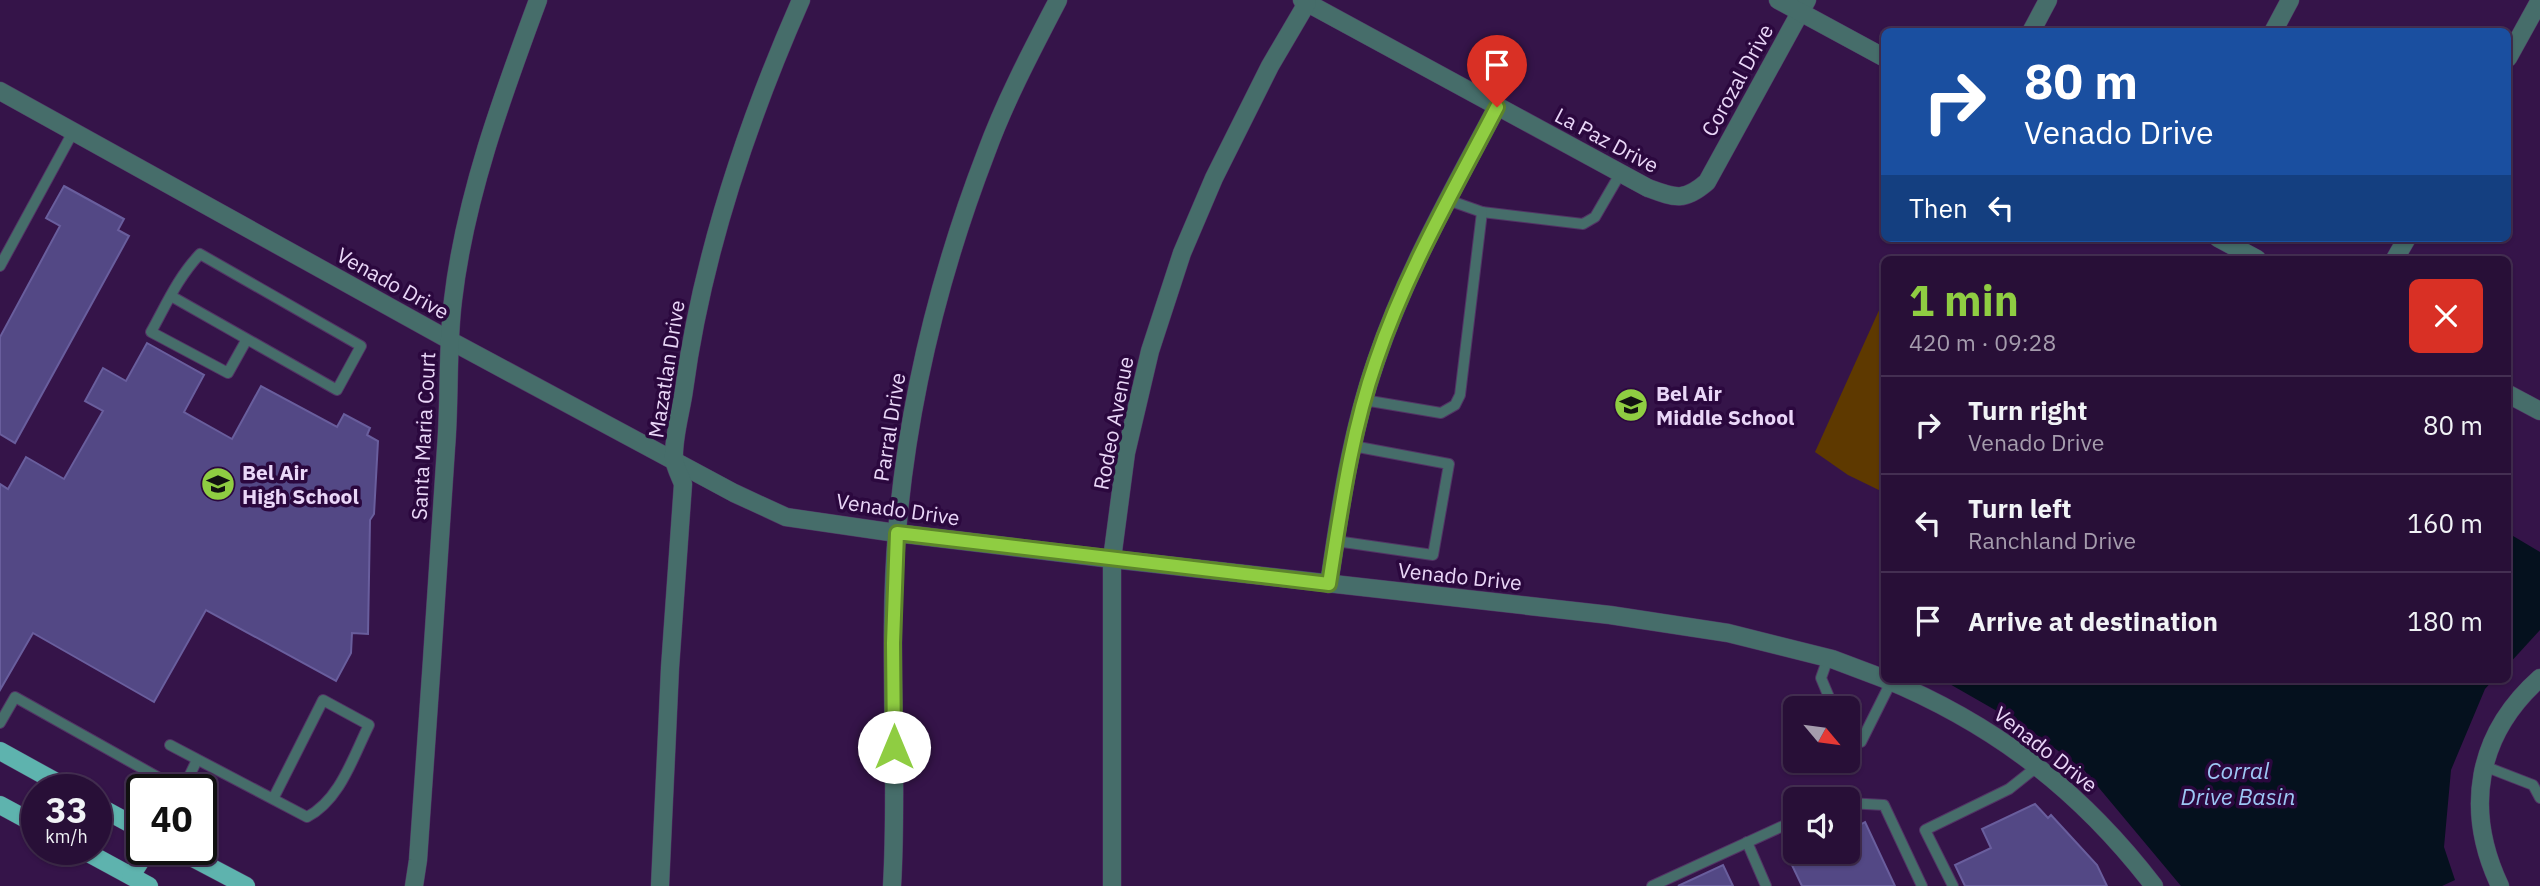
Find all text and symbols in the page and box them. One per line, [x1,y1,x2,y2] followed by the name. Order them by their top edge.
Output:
[1695,19,1779,141] street label: Corozal Drive
[1467,35,1527,107] pin
[1478,46,1516,84] icon: arrive
[2024,49,2138,112] text: 80 m
[1909,56,2000,147] icon: right
[1550,101,1664,179] street label: La Paz Drive
[2024,111,2214,153] text: Venado Drive
[1982,189,2020,227] icon: left
[1909,191,1968,225] text: Then
[332,241,454,325] street label: Venado Drive
[1909,273,2019,328] text: 1 min
[2409,279,2483,353] button: close
[641,298,691,440] street label: Mazatlan Drive
[1909,327,2056,357] text: 420 m · 09:28
[405,351,441,521] street label: Santa Maria Court
[1086,354,1140,492] street label: Rodeo Avenue
[867,371,911,483] street label: Parral Drive
[1656,379,1794,431] place label: Bel Air Middle School
[1612,386,1650,424] school or university icon: Bel Air Middle School
[1968,393,2087,427] text: Turn right
[1909,406,1947,444] icon: right
[2423,408,2483,442] text: 80 m
[1968,427,2104,457] text: Venado Drive
[242,458,359,510] place label: Bel Air High School
[199,465,237,503] school or university icon: Bel Air High School
[834,486,962,532] street label: Venado Drive
[1968,491,2071,525] text: Turn left
[1909,504,1947,542] icon: left
[2407,506,2483,540] text: 160 m
[1968,525,2136,555] text: Ranchland Drive
[1397,556,1523,596] street label: Venado Drive
[1909,602,1947,640] icon: arrive
[1968,604,2218,638] text: Arrive at destination
[2407,604,2483,638] text: 180 m
[1783,696,1860,774] north arrow
[1783,696,1860,864] map controls
[1988,700,2104,798] street label: Venado Drive
[857,710,931,784] position arrow
[2180,755,2296,811] water label: Corral Drive Basin
[126,774,217,865] speed limit sign: 40
[45,787,88,833] text: 33
[1783,787,1860,864] button: sound
[45,825,88,848] text: km/h

